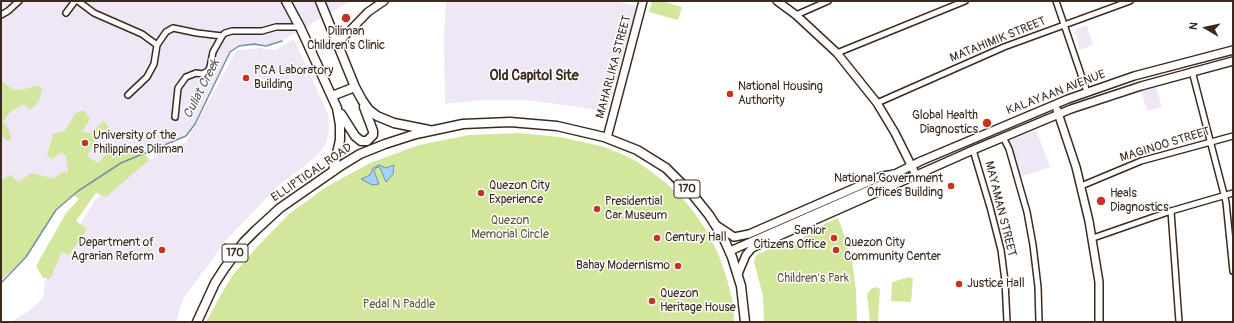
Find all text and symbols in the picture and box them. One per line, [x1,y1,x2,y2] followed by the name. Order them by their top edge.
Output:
[1186,8,1226,48] north arrow
[340,12,352,24] marker: Diliman Children's Clinic
[593,14,635,120] street label: MAHARLIKA STREET
[948,14,1048,66] street label: MATAHIMIK STREET
[1187,21,1201,31] text: N
[307,25,385,53] place label: Diliman Children's Clinic
[180,57,224,121] water label: Culiat Creek
[254,64,333,92] place label: PCA Laboratory Building
[1004,67,1108,119] street label: KALAYAAN AVENUE
[489,68,579,84] district label: Old Capitol Site
[241,73,251,83] marker: PCA Laboratory Building
[738,80,823,108] place label: National Housing Authority
[725,89,735,99] marker: National Housing Authority
[912,109,978,137] place label: Global Health Diagnostics
[981,117,993,129] marker: Global Health Diagnostics
[1118,124,1212,166] street label: MAGINOO STREET
[93,129,184,157] place label: University of the Philippines Diliman
[80,138,90,148] marker: University of the Philippines Diliman
[269,141,355,205] street label: ELLIPTICAL ROAD
[981,160,1019,258] street label: MAYAMAN STREET
[834,172,943,200] place label: National Government Offices Building
[489,179,550,207] place label: Quezon City Experience
[674,180,700,198] road number: 170
[946,181,956,191] marker: National Government Offices Building
[1110,187,1169,215] place label: Heals Diagnostics
[476,188,486,198] marker: Quezon City Experience
[605,195,667,223] place label: Presidential Car Museum
[1095,195,1107,207] marker: Heals Diagnostics
[592,204,602,214] marker: Presidential Car Museum
[471,214,549,242] park label: Quezon Memorial Circle
[753,224,826,252] place label: Senior Citizens Office
[665,231,727,245] place label: Century Hall
[652,233,662,243] marker: Century Hall
[829,233,839,243] marker: Senior Citizens Office
[71,236,154,264] place label: Department of Agrarian Reform
[844,236,941,264] place label: Quezon City Community Center
[222,244,248,262] road number: 170
[157,245,167,255] marker: Department of Agrarian Reform
[831,245,841,255] marker: Quezon City Community Center
[576,259,670,273] place label: Bahay Modernismo
[673,261,683,271] marker: Bahay Modernismo
[777,272,849,286] park label: Children's Park
[967,277,1025,291] place label: Justice Hall
[954,279,964,289] marker: Justice Hall
[660,287,736,315] place label: Quezon Heritage House
[647,296,657,306] marker: Quezon Heritage House
[363,298,435,312] park label: Pedal N Paddle

